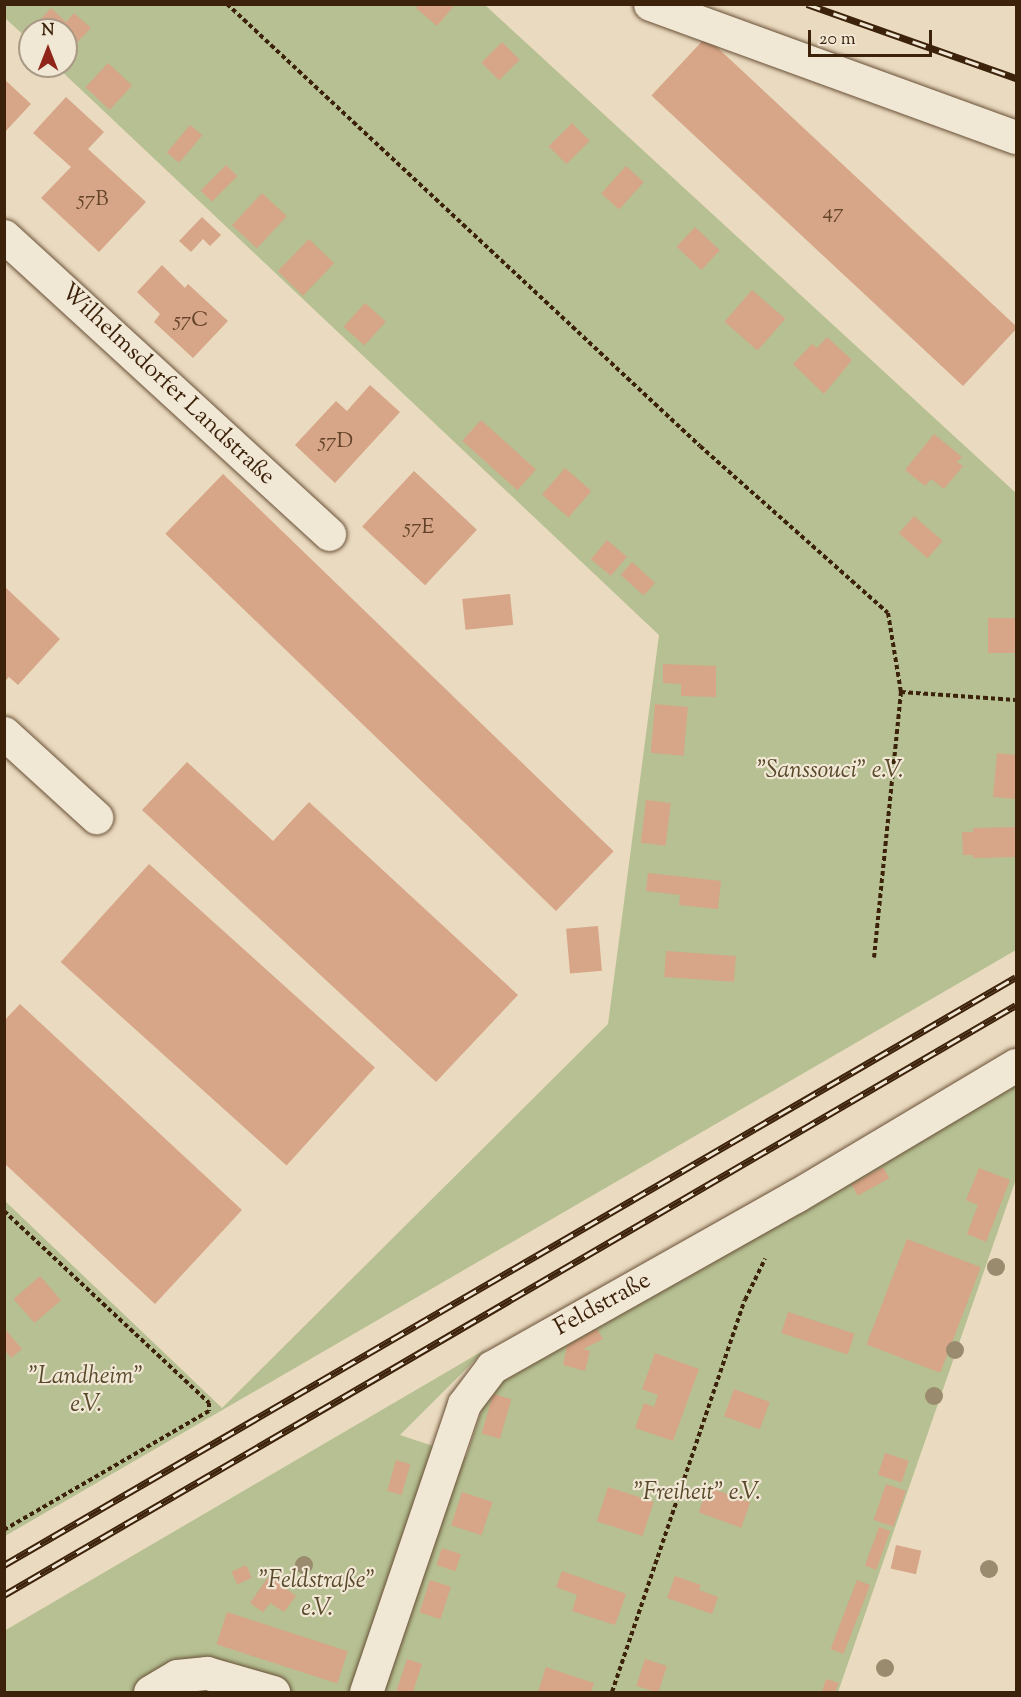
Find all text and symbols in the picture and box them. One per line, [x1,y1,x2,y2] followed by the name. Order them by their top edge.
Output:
[18,18,78,78] north arrow
[811,18,936,56] scale bar
[42,20,54,43] text: N
[819,27,856,53] text: 20 m
[78,187,108,213] house number: 57B
[822,200,844,226] house number: 47
[54,278,280,492] street label: Wilhelmsdorfer Landstraße
[174,308,208,334] house number: 57C
[319,429,353,455] house number: 57D
[404,515,434,541] house number: 57E
[757,758,903,786] park label: "Sanssouci" e.V.
[550,1267,656,1343] street label: Feldstraße
[29,1364,143,1420] park label: "Landheim" e.V.
[634,1480,760,1508] park label: "Freiheit" e.V.
[259,1568,375,1624] park label: "Feldstraße" e.V.

